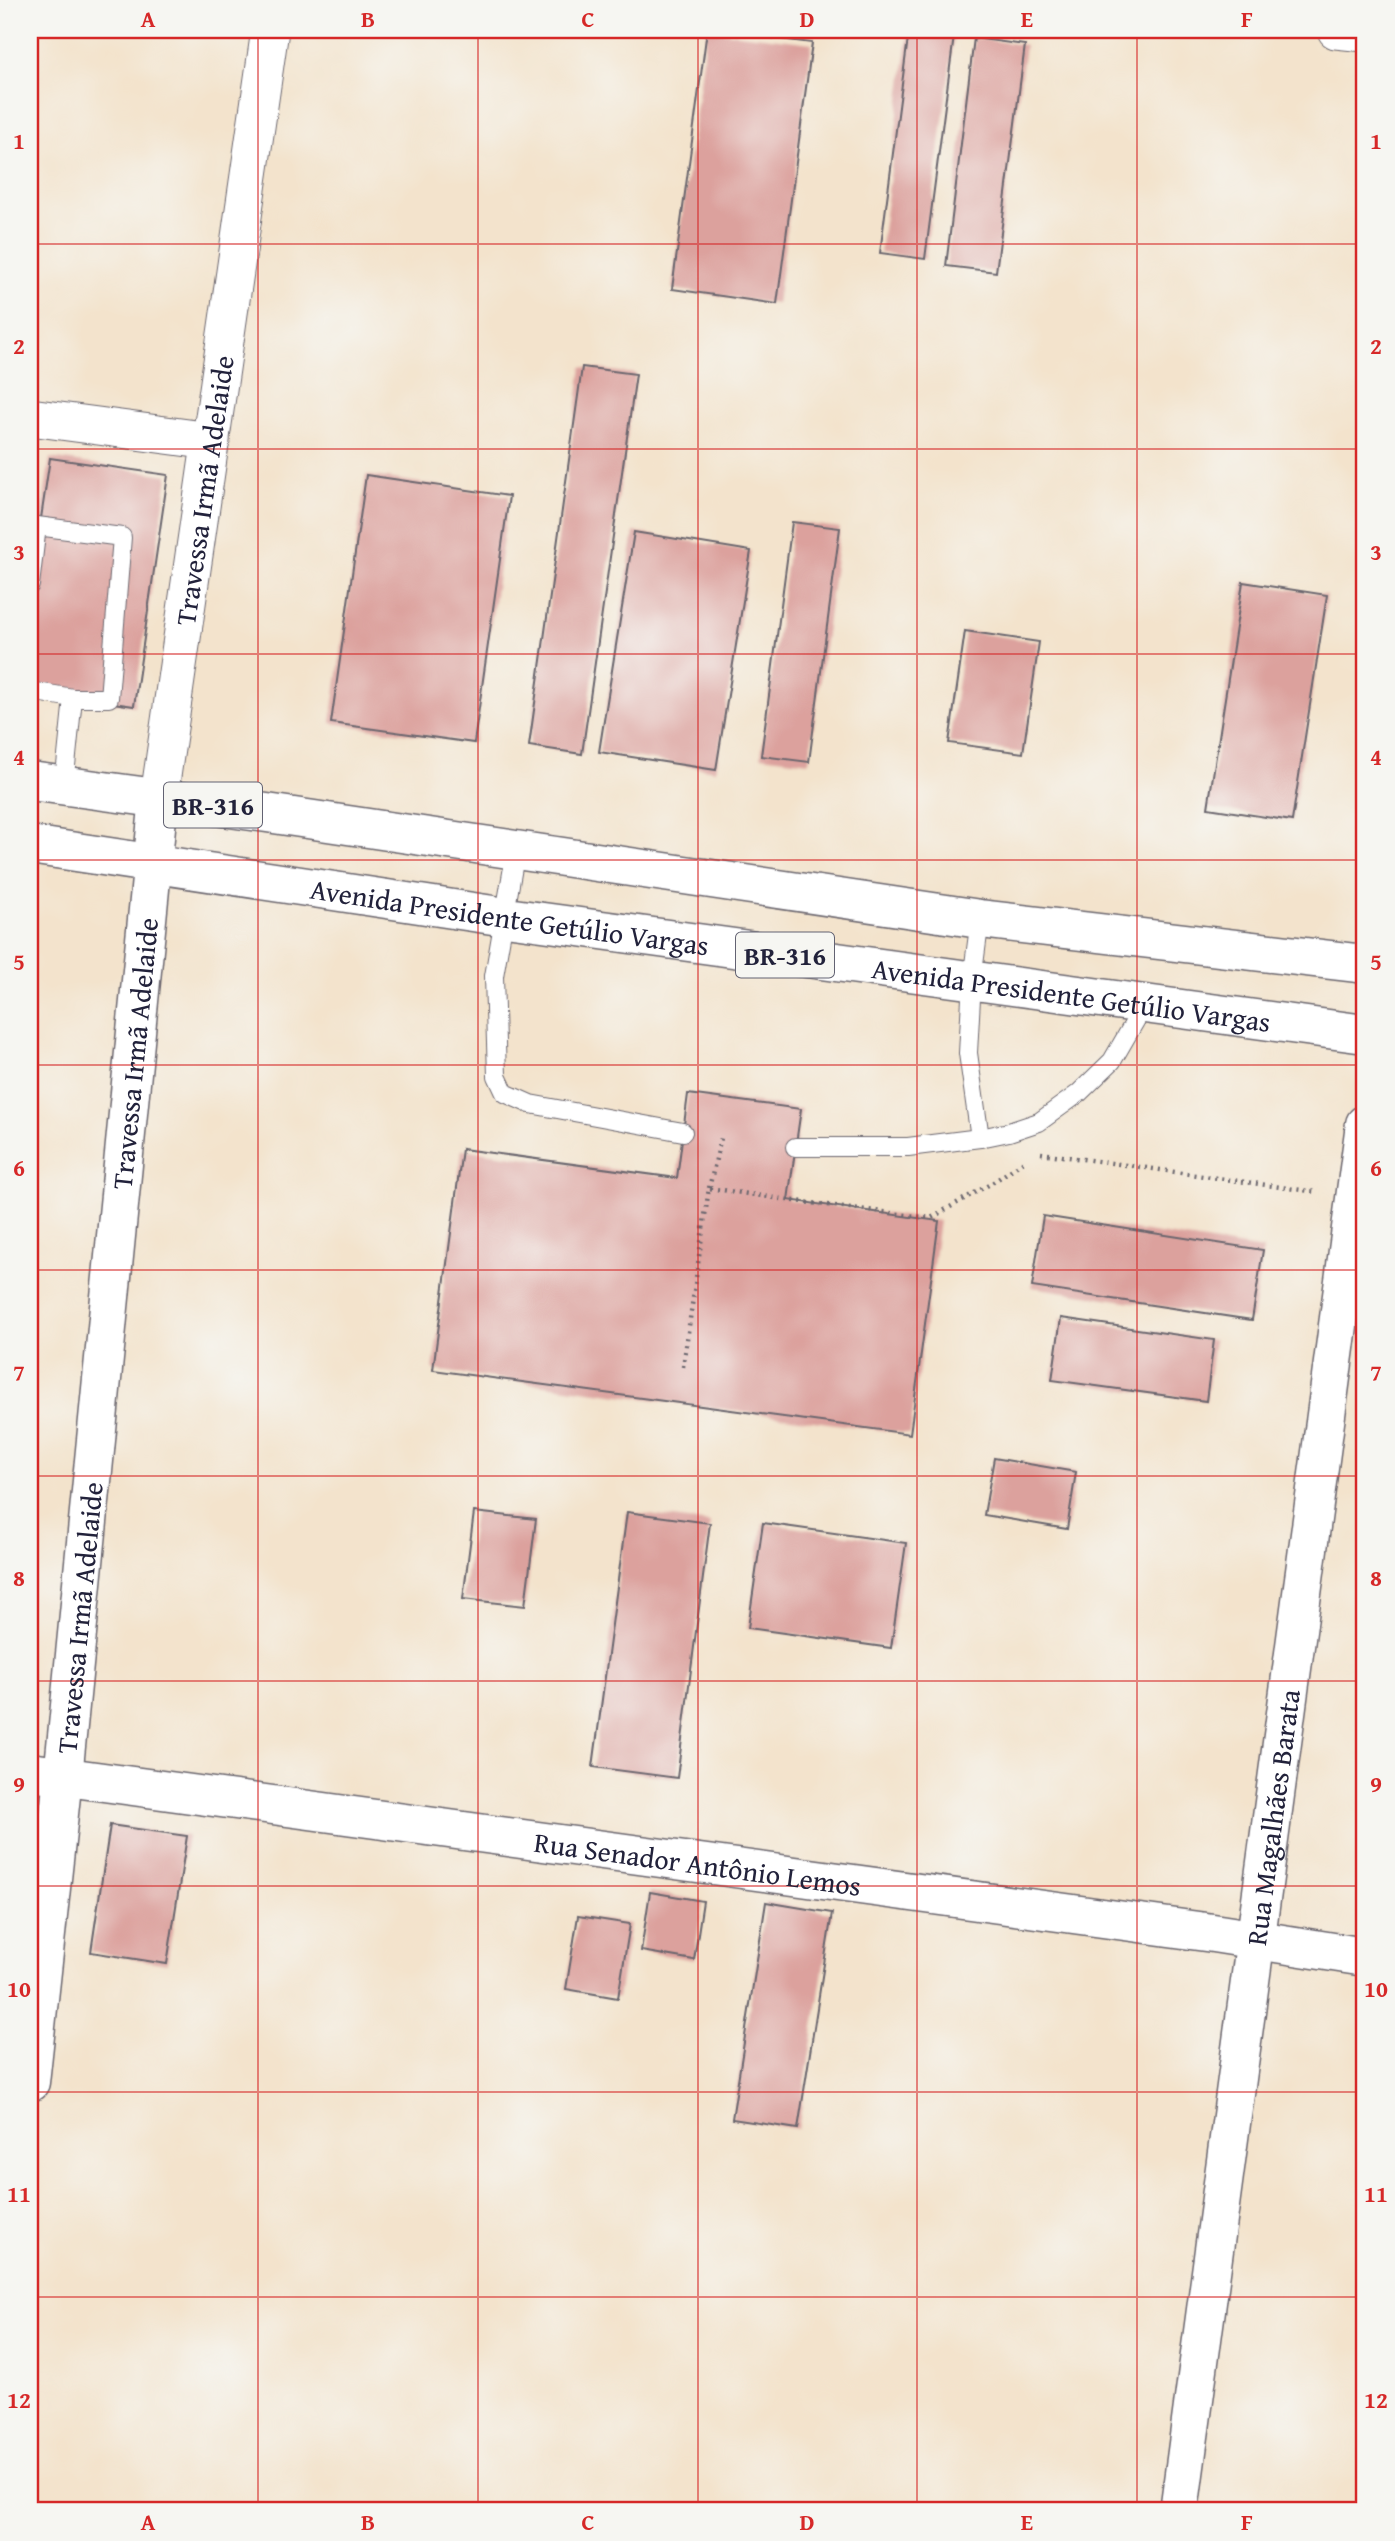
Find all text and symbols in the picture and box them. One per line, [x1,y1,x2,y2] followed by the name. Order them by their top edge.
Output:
[141,2,156,35] text: A
[361,2,375,35] text: B
[581,2,595,35] text: C
[800,2,815,35] text: D
[1021,2,1033,35] text: E
[1241,2,1253,35] text: F
[13,124,25,157] text: 1
[1370,124,1382,157] text: 1
[13,329,25,362] text: 2
[1370,329,1382,362] text: 2
[164,352,243,628] street label: Travessa Irmã Adelaide
[13,535,25,568] text: 3
[1370,535,1382,568] text: 3
[13,740,25,773] text: 4
[1370,740,1382,773] text: 4
[164,782,262,828] road number: BR-316
[308,867,712,965] street label: Avenida Presidente Getúlio Vargas
[100,916,168,1191] street label: Travessa Irmã Adelaide
[736,932,834,978] road number: BR-316
[13,945,25,978] text: 5
[1370,945,1382,978] text: 5
[869,947,1273,1041] street label: Avenida Presidente Getúlio Vargas
[13,1151,25,1184] text: 6
[1370,1151,1382,1184] text: 6
[13,1356,25,1389] text: 7
[1370,1356,1382,1389] text: 7
[45,1480,112,1755] street label: Travessa Irmã Adelaide
[13,1561,25,1594] text: 8
[1370,1561,1382,1594] text: 8
[1235,1686,1310,1948] street label: Rua Magalhães Barata
[13,1767,25,1800] text: 9
[1370,1767,1382,1800] text: 9
[532,1820,864,1905] street label: Rua Senador Antônio Lemos
[7,1972,31,2005] text: 10
[1364,1972,1388,2005] text: 10
[7,2177,31,2210] text: 11
[1364,2177,1388,2210] text: 11
[7,2383,31,2416] text: 12
[1364,2383,1388,2416] text: 12
[141,2505,156,2538] text: A
[361,2505,375,2538] text: B
[581,2505,595,2538] text: C
[800,2505,815,2538] text: D
[1021,2505,1033,2538] text: E
[1241,2505,1253,2538] text: F

